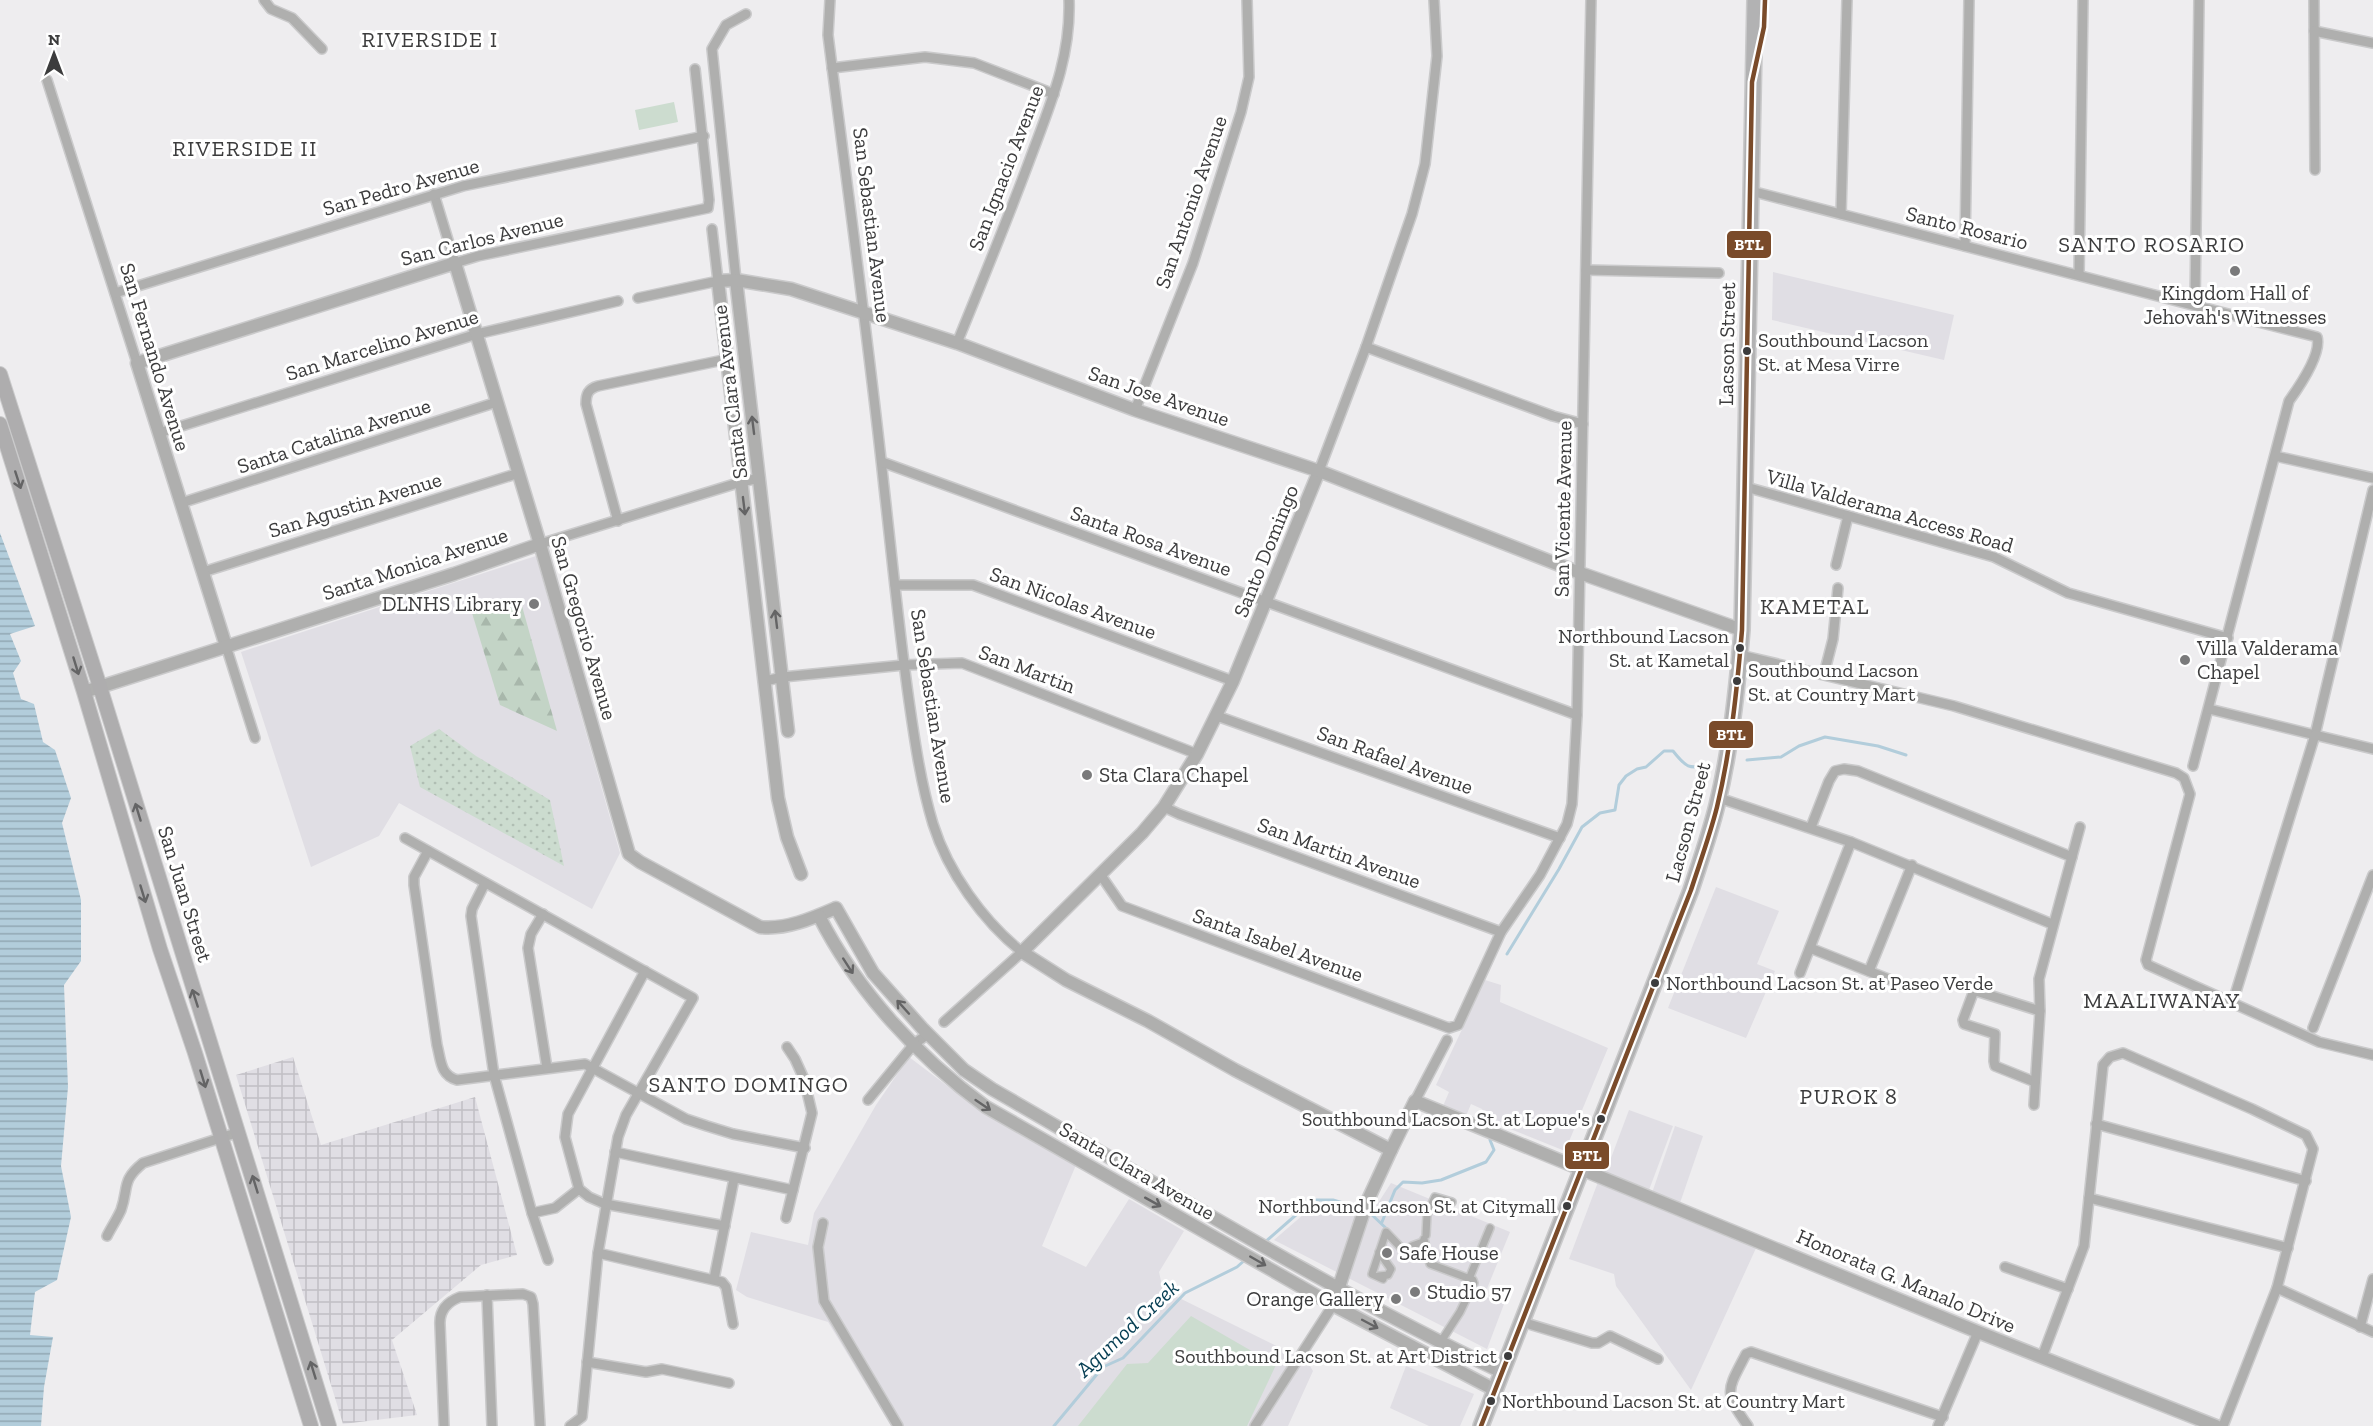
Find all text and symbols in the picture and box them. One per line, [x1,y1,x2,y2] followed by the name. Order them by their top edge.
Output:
[24,24,84,84] north arrow
[362,26,499,53] district label: RIVERSIDE I
[48,30,60,49] text: N
[962,81,1049,254] street label: San Ignacio Avenue
[1149,112,1232,292] street label: San Antonio Avenue
[848,126,897,324] street label: San Sebastian Avenue
[172,135,318,162] district label: RIVERSIDE II
[320,152,482,221] street label: San Pedro Avenue
[1903,200,2031,255] street label: Santo Rosario
[398,206,566,271] street label: San Carlos Avenue
[1726,230,1772,259] line badge: BTL
[2058,231,2246,258] district label: SANTO ROSARIO
[1734,235,1764,254] text: BTL
[115,260,196,454] street label: San Fernando Avenue
[2228,264,2242,278] marker: Kingdom Hall of Jehovah's Witnesses
[2144,280,2326,329] place label: Kingdom Hall of Jehovah's Witnesses
[1713,282,1740,406] street label: Lacson Street
[283,303,481,386] street label: San Marcelino Avenue
[706,304,753,480] street label: Santa Clara Avenue
[1758,328,1929,376] place label: Southbound Lacson St. at Mesa Virre
[1741,345,1753,357] marker: Southbound Lacson St. at Mesa Virre
[1085,360,1233,431] street label: San Jose Avenue
[234,392,434,479] street label: Santa Catalina Avenue
[748,416,759,436] one-way arrow
[1548,420,1577,597] street label: San Vicente Avenue
[1763,463,2017,558] street label: Villa Valderama Access Road
[265,466,445,543] street label: San Agustin Avenue
[13,470,24,489] one-way arrow
[1228,481,1303,621] street label: Santo Domingo
[738,496,749,515] one-way arrow
[1067,500,1235,581] street label: Santa Rosa Avenue
[319,522,511,605] street label: Santa Monica Avenue
[546,533,623,723] street label: San Gregorio Avenue
[987,561,1160,644] street label: San Nicolas Avenue
[382,591,522,616] place label: DLNHS Library
[1760,593,1870,620] district label: KAMETAL
[527,597,541,611] marker: DLNHS Library
[906,607,961,805] street label: San Sebastian Avenue
[771,610,782,629] one-way arrow
[1558,624,1730,672] place label: Northbound Lacson St. at Kametal
[2196,635,2338,684] place label: Villa Valderama Chapel
[975,639,1079,698] street label: San Martin
[1734,642,1746,654] marker: Northbound Lacson St. at Kametal
[2178,653,2192,667] marker: Villa Valderama Chapel
[71,656,82,675] one-way arrow
[1748,658,1919,706] place label: Southbound Lacson St. at Country Mart
[1731,675,1743,687] marker: Southbound Lacson St. at Country Mart
[1314,720,1477,799] street label: San Rafael Avenue
[1708,720,1754,749] line badge: BTL
[1716,725,1746,744] text: BTL
[1659,759,1716,885] street label: Lacson Street
[1099,762,1249,787] place label: Sta Clara Chapel
[1080,768,1094,782] marker: Sta Clara Chapel
[132,803,143,822] one-way arrow
[1254,811,1424,894] street label: San Martin Avenue
[153,823,218,965] street label: San Juan Street
[138,884,149,903] one-way arrow
[1190,902,1367,987] street label: Santa Isabel Avenue
[842,957,854,974] one-way arrow
[1666,971,1993,995] place label: Northbound Lacson St. at Paseo Verde
[1649,977,1661,989] marker: Northbound Lacson St. at Paseo Verde
[2083,987,2241,1014] district label: MAALIWANAY
[189,989,200,1008] one-way arrow
[896,999,910,1014] one-way arrow
[198,1069,209,1088] one-way arrow
[649,1071,849,1098] district label: SANTO DOMINGO
[1800,1083,1898,1110] district label: PUROK 8
[975,1099,991,1111] one-way arrow
[1302,1107,1590,1131] place label: Southbound Lacson St. at Lopue's
[1595,1113,1607,1125] marker: Southbound Lacson St. at Lopue's
[1055,1116,1219,1225] street label: Santa Clara Avenue
[1564,1141,1610,1170] line badge: BTL
[1572,1146,1602,1165] text: BTL
[249,1175,260,1194] one-way arrow
[1258,1194,1556,1218] place label: Northbound Lacson St. at Citymall
[1143,1197,1161,1208] one-way arrow
[1561,1200,1573,1212] marker: Northbound Lacson St. at Citymall
[1793,1223,2019,1338] street label: Honorata G. Manalo Drive
[1399,1240,1499,1265] place label: Safe House
[1380,1246,1394,1260] marker: Safe House
[1249,1256,1266,1268] one-way arrow
[1070,1274,1184,1383] water label: Agumod Creek
[1427,1279,1511,1304] place label: Studio 57
[1408,1285,1422,1299] marker: Studio 57
[1246,1286,1384,1311] place label: Orange Gallery
[1389,1292,1403,1306] marker: Orange Gallery
[1361,1318,1378,1330] one-way arrow
[1175,1344,1498,1368] place label: Southbound Lacson St. at Art District
[1502,1350,1514,1362] marker: Southbound Lacson St. at Art District
[307,1361,318,1380] one-way arrow
[1502,1389,1845,1413] place label: Northbound Lacson St. at Country Mart
[1485,1395,1497,1407] marker: Northbound Lacson St. at Country Mart

